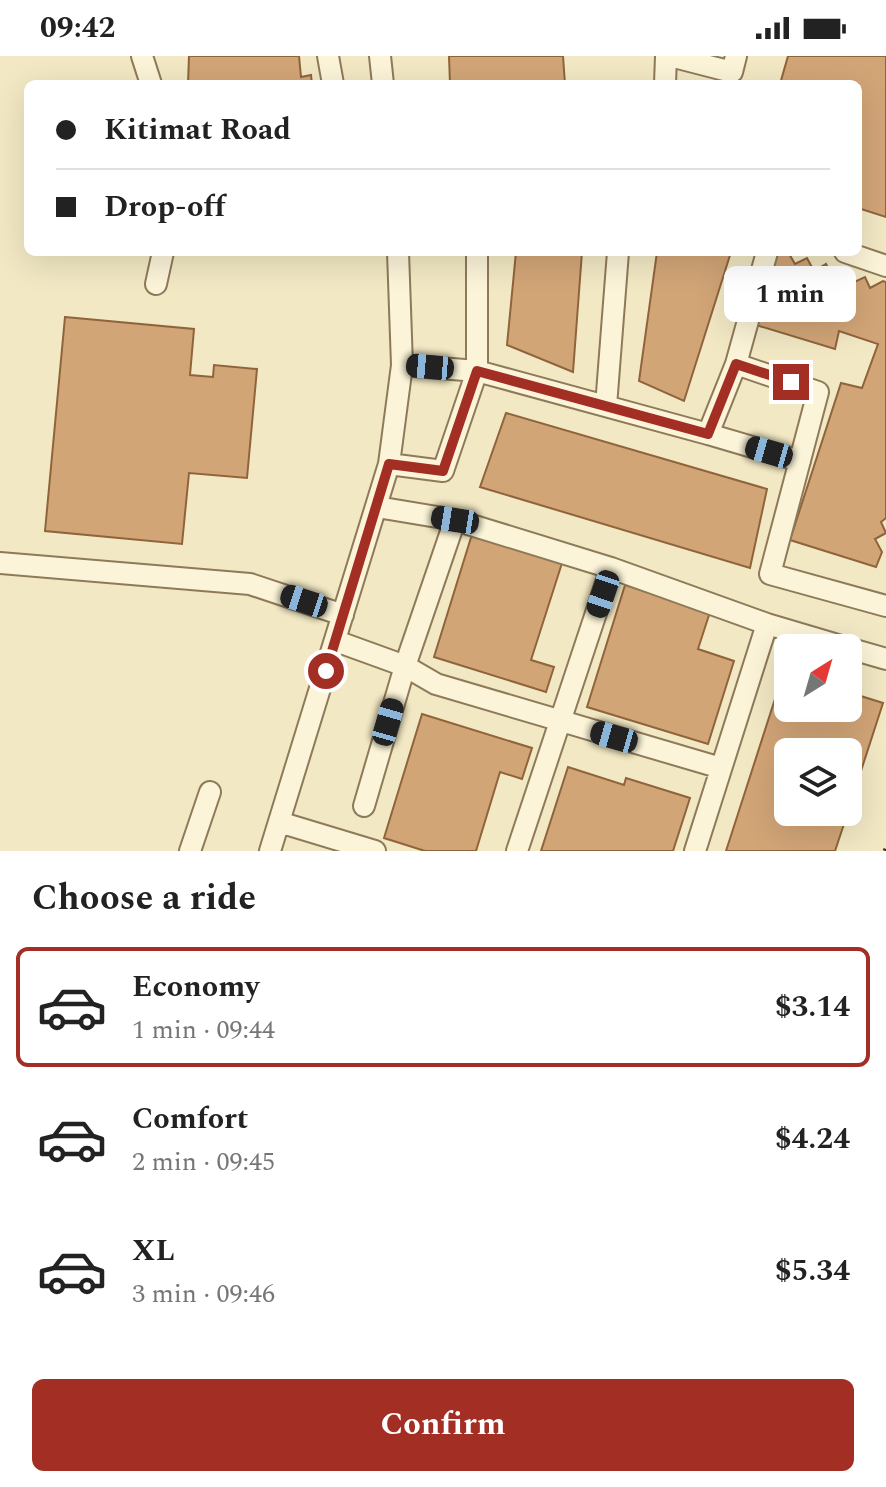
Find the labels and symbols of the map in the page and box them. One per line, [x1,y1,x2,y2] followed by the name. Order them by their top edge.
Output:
[725,266,857,322] callout: 1 min
[405,353,455,381] car
[773,364,809,400] route end
[743,434,795,470] car
[429,504,481,536] car
[584,567,622,621] car
[277,582,331,620] car
[774,634,862,722] north arrow
[308,653,344,689] route start
[370,696,406,748] car
[588,719,640,755] car

